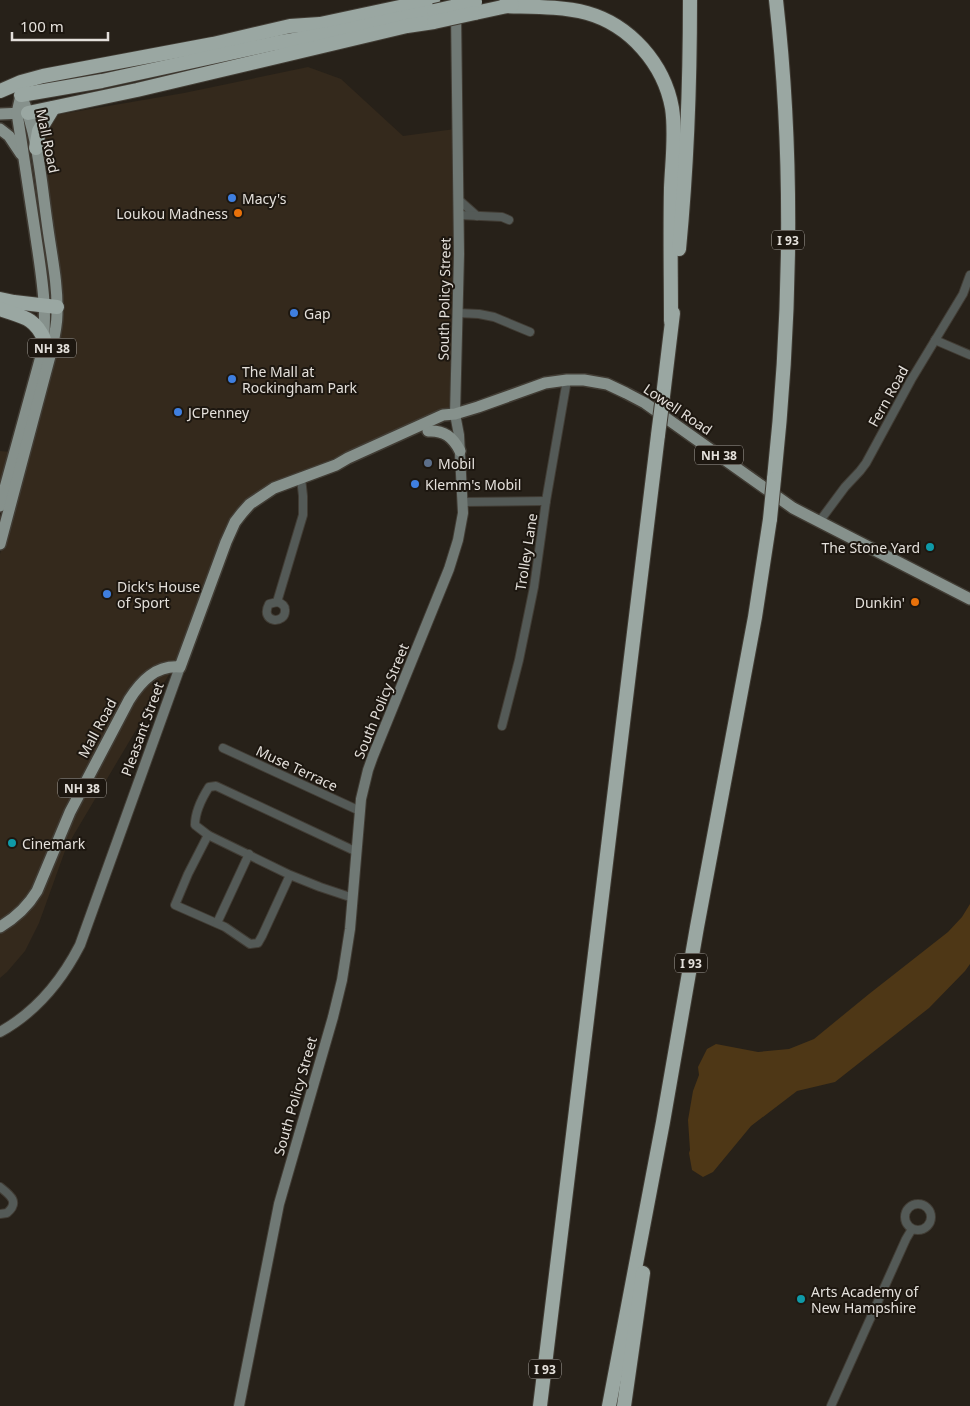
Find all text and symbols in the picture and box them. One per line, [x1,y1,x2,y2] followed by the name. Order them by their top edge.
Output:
[12,10,109,42] scale bar
[20,16,64,36] text: 100 m
[32,107,64,175] street label: Mall Road
[242,189,287,208] place label: Macy's
[226,192,238,204] marker: Macy's
[116,204,228,223] place label: Loukou Madness
[232,207,244,219] marker: Loukou Madness
[772,230,804,250] road number: I 93
[433,237,455,361] street label: South Policy Street
[304,304,331,323] place label: Gap
[288,307,300,319] marker: Gap
[28,338,76,358] road number: NH 38
[242,362,358,397] place label: The Mall at Rockingham Park
[863,362,913,430] street label: Fern Road
[226,373,238,385] marker: The Mall at Rockingham Park
[640,379,716,439] street label: Lowell Road
[186,403,250,422] place label: JCPenney
[172,406,184,418] marker: JCPenney
[695,446,743,464] road number: NH 38
[438,454,475,473] place label: Mobil
[422,457,434,469] marker: Mobil
[425,475,521,494] place label: Klemm's Mobil
[409,478,421,490] marker: Klemm's Mobil
[510,512,542,592] street label: Trolley Lane
[821,538,920,557] place label: The Stone Yard
[924,541,936,553] marker: The Stone Yard
[117,577,200,612] place label: Dick's House of Sport
[101,588,113,600] marker: Dick's House of Sport
[855,593,905,612] place label: Dunkin'
[909,596,921,608] marker: Dunkin'
[349,640,413,762] street label: South Policy Street
[116,679,168,779] street label: Pleasant Street
[73,695,121,761] street label: Mall Road
[253,741,341,795] street label: Muse Terrace
[58,778,106,798] road number: NH 38
[22,834,86,853] place label: Cinemark
[6,837,18,849] marker: Cinemark
[675,954,707,972] road number: I 93
[269,1034,321,1158] street label: South Policy Street
[811,1282,919,1317] place label: Arts Academy of New Hampshire
[795,1293,807,1305] marker: Arts Academy of New Hampshire
[529,1360,561,1378] road number: I 93

